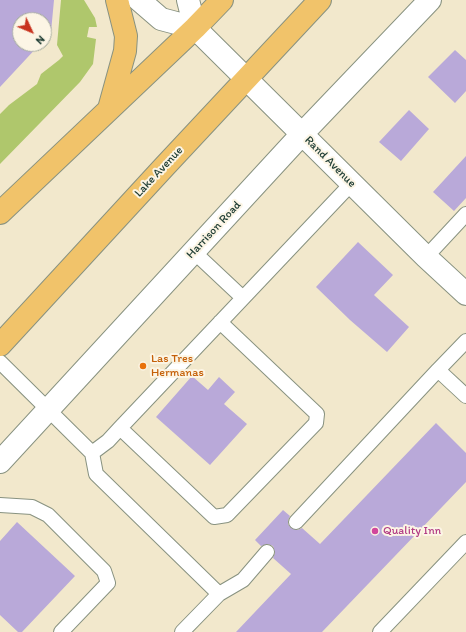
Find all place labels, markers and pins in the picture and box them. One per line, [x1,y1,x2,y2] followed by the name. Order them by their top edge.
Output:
[151,352,204,380] place label: Las Tres Hermanas
[138,361,148,371] marker: Las Tres Hermanas
[383,524,441,538] place label: Quality Inn
[370,526,380,536] marker: Quality Inn

